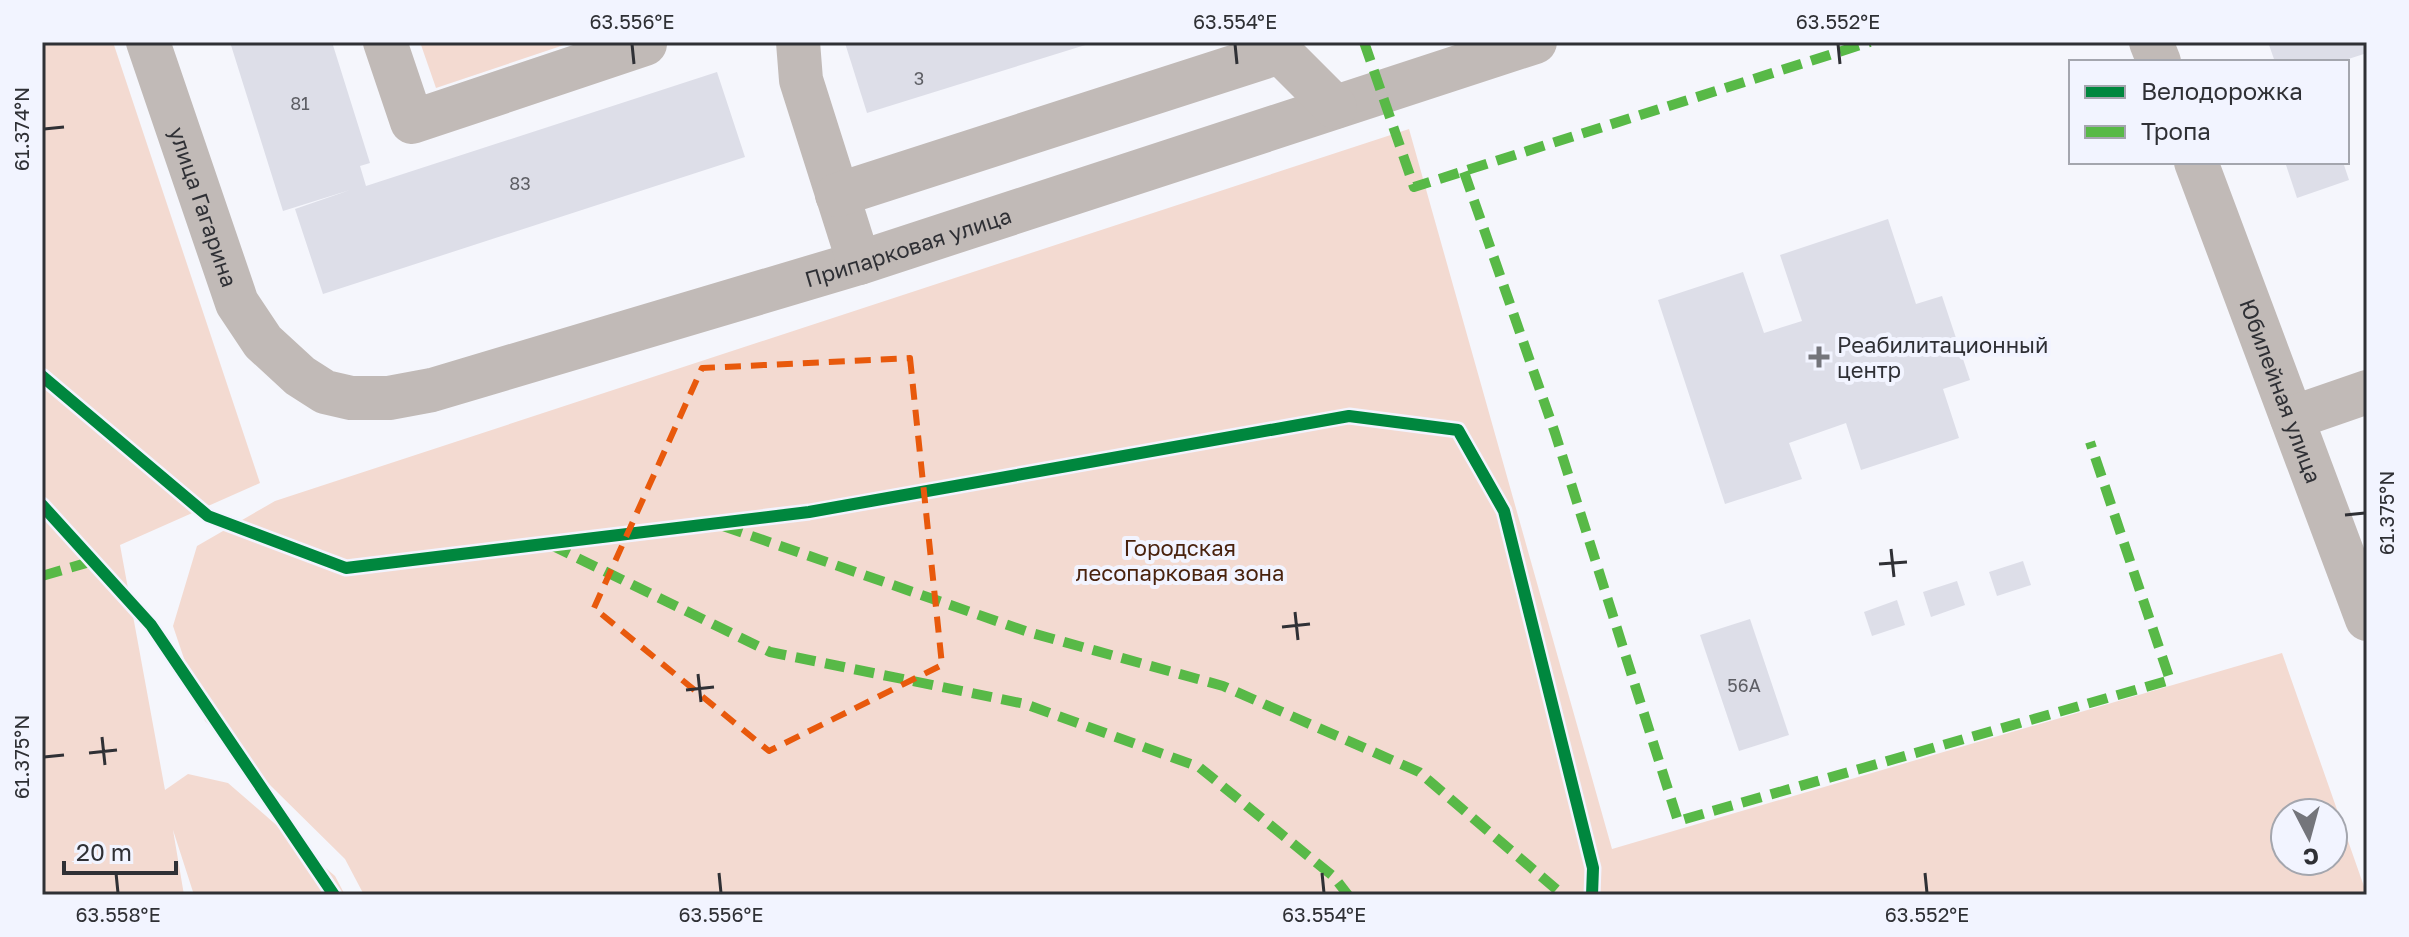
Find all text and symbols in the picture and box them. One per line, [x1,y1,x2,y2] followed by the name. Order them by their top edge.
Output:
[589,9,675,33] text: 63.556°E
[1193,9,1277,33] text: 63.554°E
[1796,9,1880,33] text: 63.552°E
[2069,60,2349,164] legend
[914,67,924,89] house number: 3
[2141,76,2303,105] text: Велодорожка
[9,87,33,171] text: 61.374°N
[290,92,310,114] house number: 81
[2141,116,2211,145] text: Тропа
[164,123,244,290] street label: улица Гагарина
[509,172,531,194] house number: 83
[801,201,1015,292] street label: Припарковая улица
[2235,295,2328,487] street label: Юбилейная улица
[1837,331,2049,383] place label: Реабилитационный центр
[1808,346,1830,368] marker: Реабилитационный центр
[2374,471,2398,555] text: 61.375°N
[1076,534,1284,586] park label: Городская лесопарковая зона
[1727,674,1761,696] house number: 56А
[9,715,33,799] text: 61.375°N
[2269,797,2349,877] north arrow
[64,825,176,875] scale bar
[76,837,132,866] text: 20 m
[2302,843,2320,872] text: С
[75,902,161,926] text: 63.558°E
[678,902,764,926] text: 63.556°E
[1282,902,1366,926] text: 63.554°E
[1885,902,1969,926] text: 63.552°E

